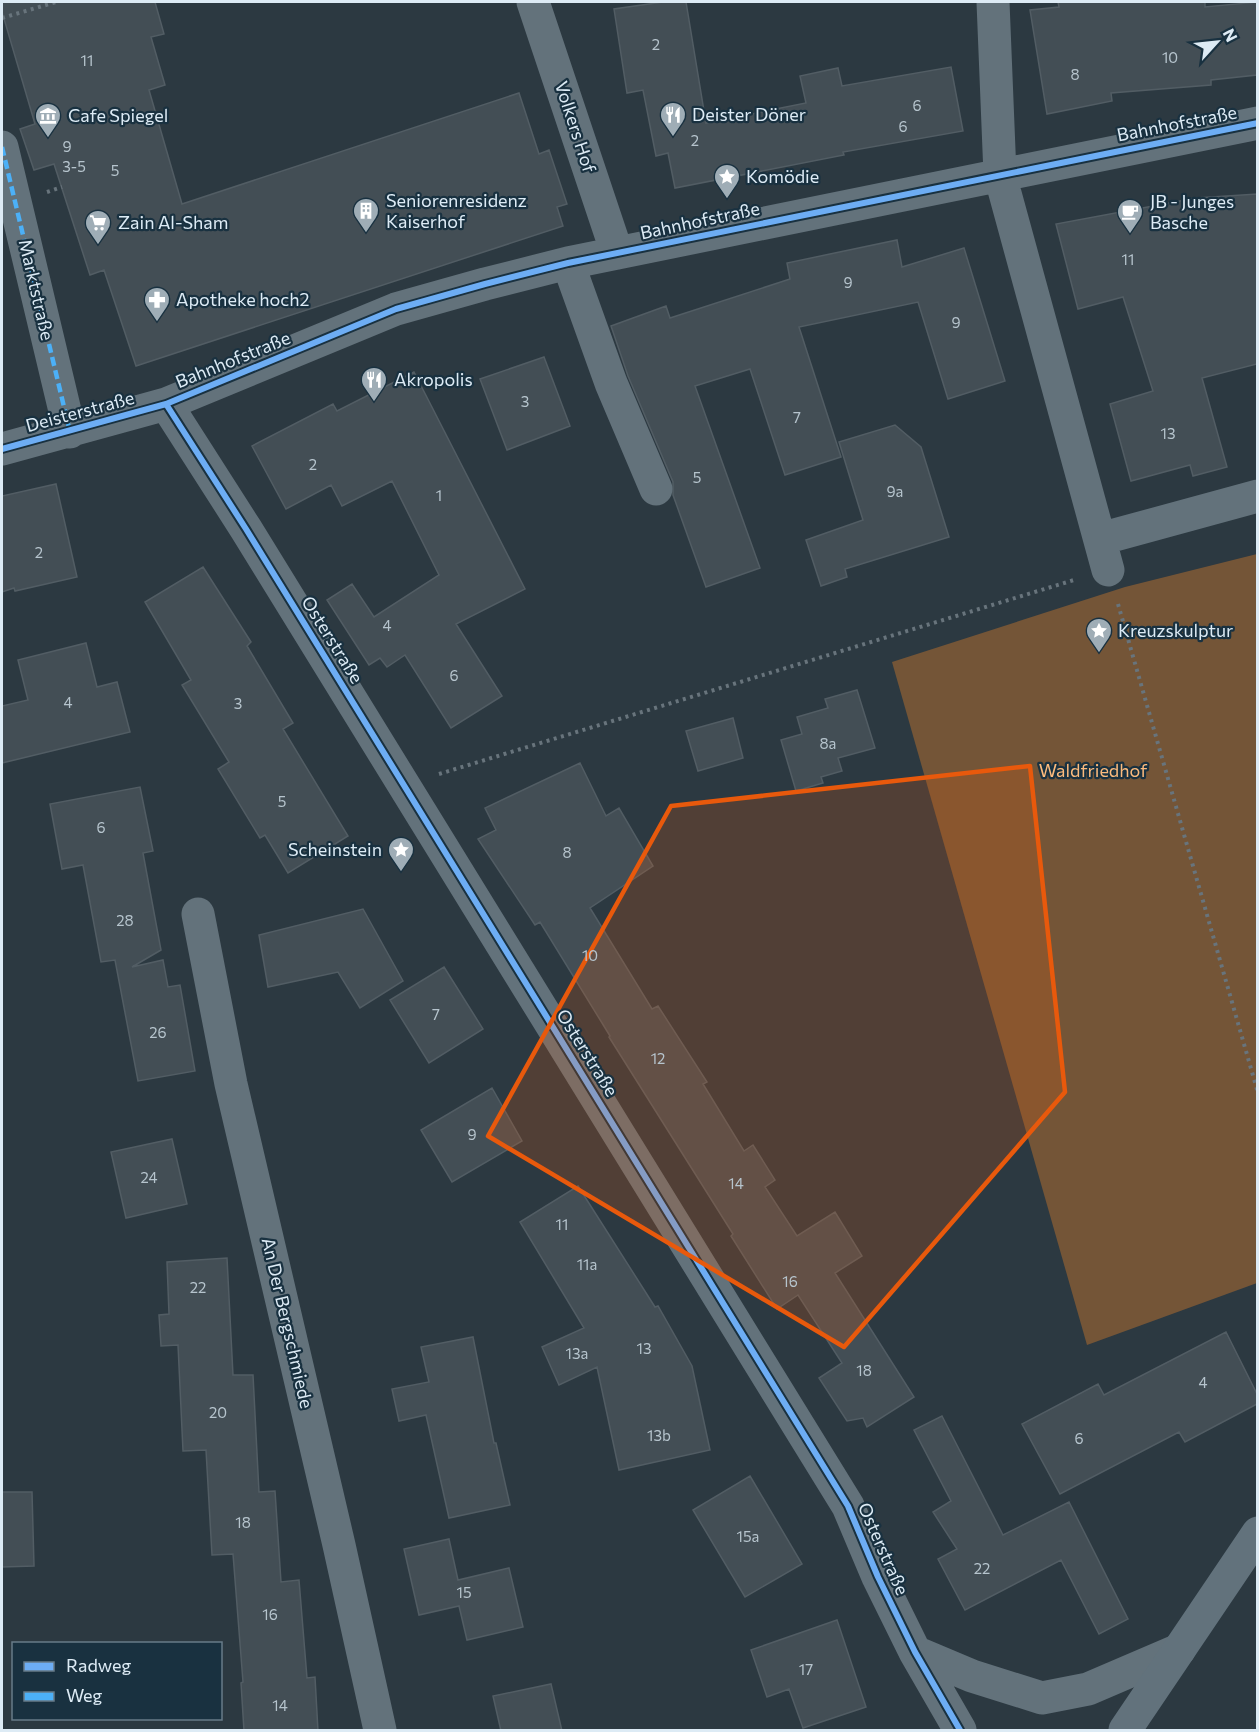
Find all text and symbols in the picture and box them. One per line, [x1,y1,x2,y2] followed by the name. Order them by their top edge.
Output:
[1187,12,1247,72] north arrow
[1220,25,1242,45] text: N
[652,35,660,53] house number: 2
[1162,48,1178,66] house number: 10
[81,51,93,69] house number: 11
[1070,65,1080,83] house number: 8
[551,78,601,176] street label: Volkers Hof
[912,96,922,114] house number: 6
[658,100,688,138] restaurant icon: Deister Döner
[33,101,63,139] museum icon: Cafe Spiegel
[1115,101,1239,145] street label: Bahnhofstraße
[692,103,806,125] place label: Deister Döner
[68,104,168,126] place label: Cafe Spiegel
[898,117,908,135] house number: 6
[691,131,699,149] house number: 2
[62,137,72,155] house number: 9
[62,157,86,175] house number: 3-5
[111,161,119,179] house number: 5
[712,162,742,200] place icon: Komödie
[746,165,819,187] place label: Komödie
[386,189,527,232] place label: Seniorenresidenz Kaiserhof
[1150,190,1234,233] place label: JB - Junges Basche
[351,196,381,234] building icon: Seniorenresidenz Kaiserhof
[638,197,762,243] street label: Bahnhofstraße
[1115,197,1145,235] cafe icon: JB - Junges Basche
[83,208,113,246] supermarket icon: Zain Al-Sham
[118,211,228,233] place label: Zain Al-Sham
[15,237,59,343] street label: Marktstraße
[1122,250,1134,268] house number: 11
[843,273,853,291] house number: 9
[142,285,172,323] pharmacy icon: Apotheke hoch2
[176,288,309,310] place label: Apotheke hoch2
[951,313,961,331] house number: 9
[172,326,293,392] street label: Bahnhofstraße
[359,365,389,403] restaurant icon: Akropolis
[394,368,473,390] place label: Akropolis
[23,386,136,436] street label: Deisterstraße
[521,392,529,410] house number: 3
[793,408,801,426] house number: 7
[1161,424,1175,442] house number: 13
[309,455,317,473] house number: 2
[693,468,701,486] house number: 5
[887,482,903,500] house number: 9a
[436,486,442,504] house number: 1
[35,543,43,561] house number: 2
[297,592,368,687] street label: Osterstraße
[383,616,392,634] house number: 4
[1084,616,1114,654] place icon: Kreuzskulptur
[1118,619,1233,641] place label: Kreuzskulptur
[449,666,459,684] house number: 6
[64,693,73,711] house number: 4
[234,694,242,712] house number: 3
[820,734,836,752] house number: 8a
[1039,759,1148,781] park label: Waldfriedhof
[278,792,286,810] house number: 5
[96,818,106,836] house number: 6
[386,835,416,873] place icon: Scheinstein
[288,838,382,860] place label: Scheinstein
[562,843,572,861] house number: 8
[116,911,134,929] house number: 28
[582,946,598,964] house number: 10
[432,1005,440,1023] house number: 7
[552,1005,623,1100] street label: Osterstraße
[149,1023,167,1041] house number: 26
[651,1049,665,1067] house number: 12
[467,1125,477,1143] house number: 9
[140,1168,158,1186] house number: 24
[728,1174,744,1192] house number: 14
[556,1215,568,1233] house number: 11
[258,1235,318,1410] street label: An Der Bergschmiede
[577,1255,597,1273] house number: 11a
[782,1272,798,1290] house number: 16
[190,1278,206,1296] house number: 22
[637,1339,651,1357] house number: 13
[566,1344,588,1362] house number: 13a
[856,1361,872,1379] house number: 18
[1199,1373,1208,1391] house number: 4
[209,1403,227,1421] house number: 20
[647,1426,671,1444] house number: 13b
[1074,1429,1084,1447] house number: 6
[854,1499,914,1598] street label: Osterstraße
[235,1513,251,1531] house number: 18
[737,1527,759,1545] house number: 15a
[974,1559,990,1577] house number: 22
[456,1583,472,1601] house number: 15
[262,1605,278,1623] house number: 16
[12,1642,222,1720] legend
[66,1654,131,1676] text: Radweg
[799,1660,813,1678] house number: 17
[66,1684,103,1706] text: Weg
[272,1696,288,1714] house number: 14

